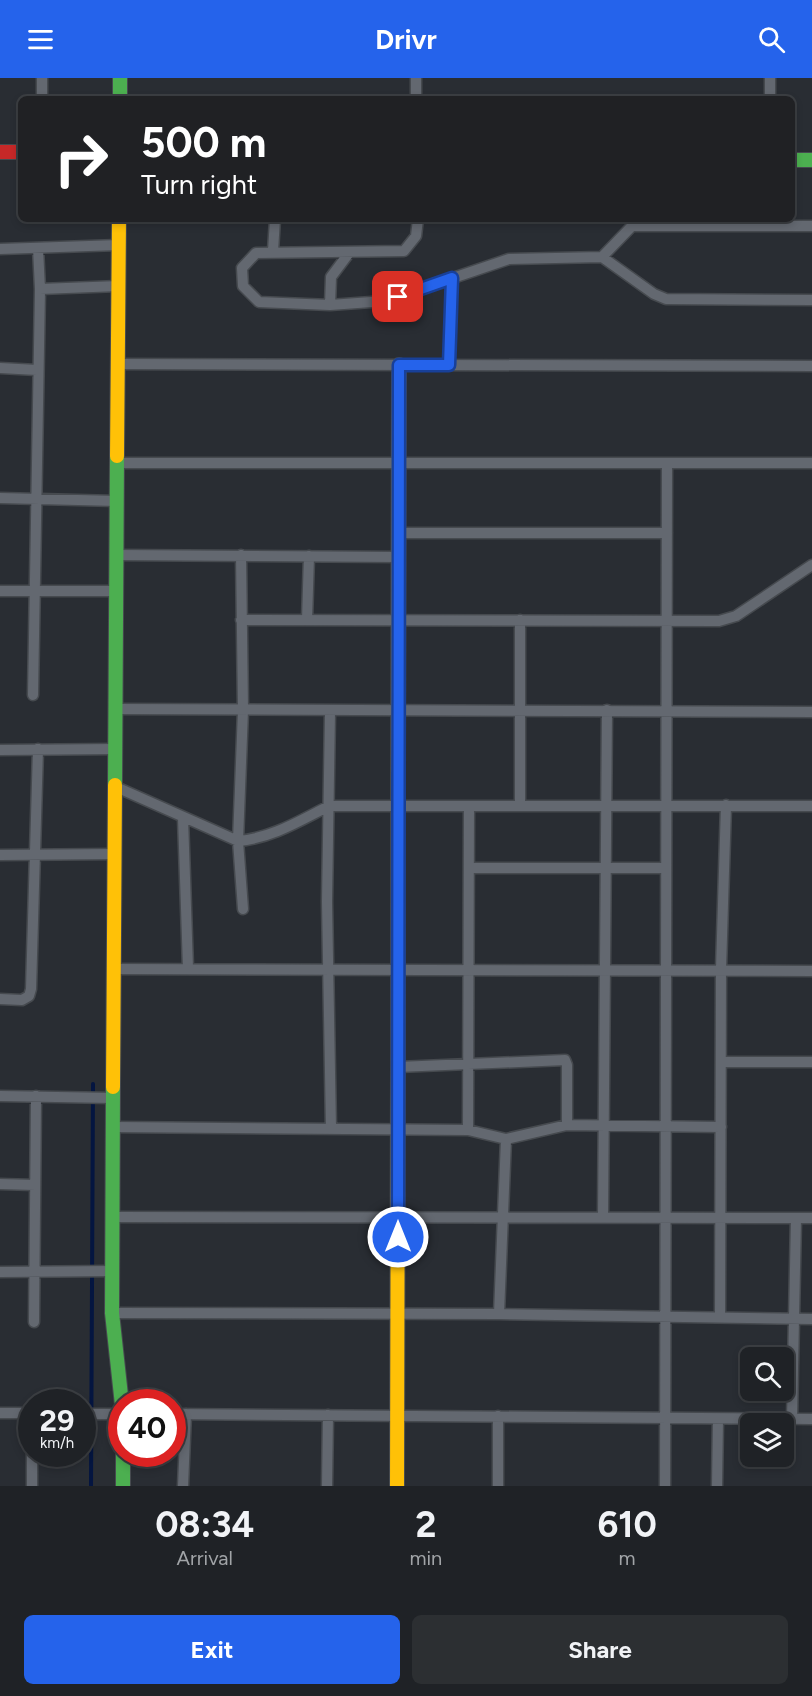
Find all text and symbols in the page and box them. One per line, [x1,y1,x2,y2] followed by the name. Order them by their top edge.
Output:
[24,23,57,56] icon: menu
[375,23,437,56] text: Drivr
[755,23,788,56] icon: search
[141,117,266,168] text: 500 m
[42,120,120,198] icon: right
[141,168,257,201] text: Turn right
[372,271,423,322] pin
[381,280,414,313] icon: arrive
[366,1205,430,1269] position arrow
[740,1347,794,1467] map controls
[740,1347,794,1401] button: search
[108,1389,186,1467] speed limit sign: 40
[40,1402,74,1439] text: 29
[740,1413,794,1467] button: layers
[40,1434,74,1452] text: km/h
[155,1503,254,1546] text: 08:34
[415,1503,436,1546] text: 2
[597,1503,657,1546] text: 610
[176,1546,233,1570] text: Arrival
[409,1546,442,1570] text: min
[619,1546,636,1570] text: m
[24,1615,400,1684] button: Exit
[412,1615,788,1684] button: Share

